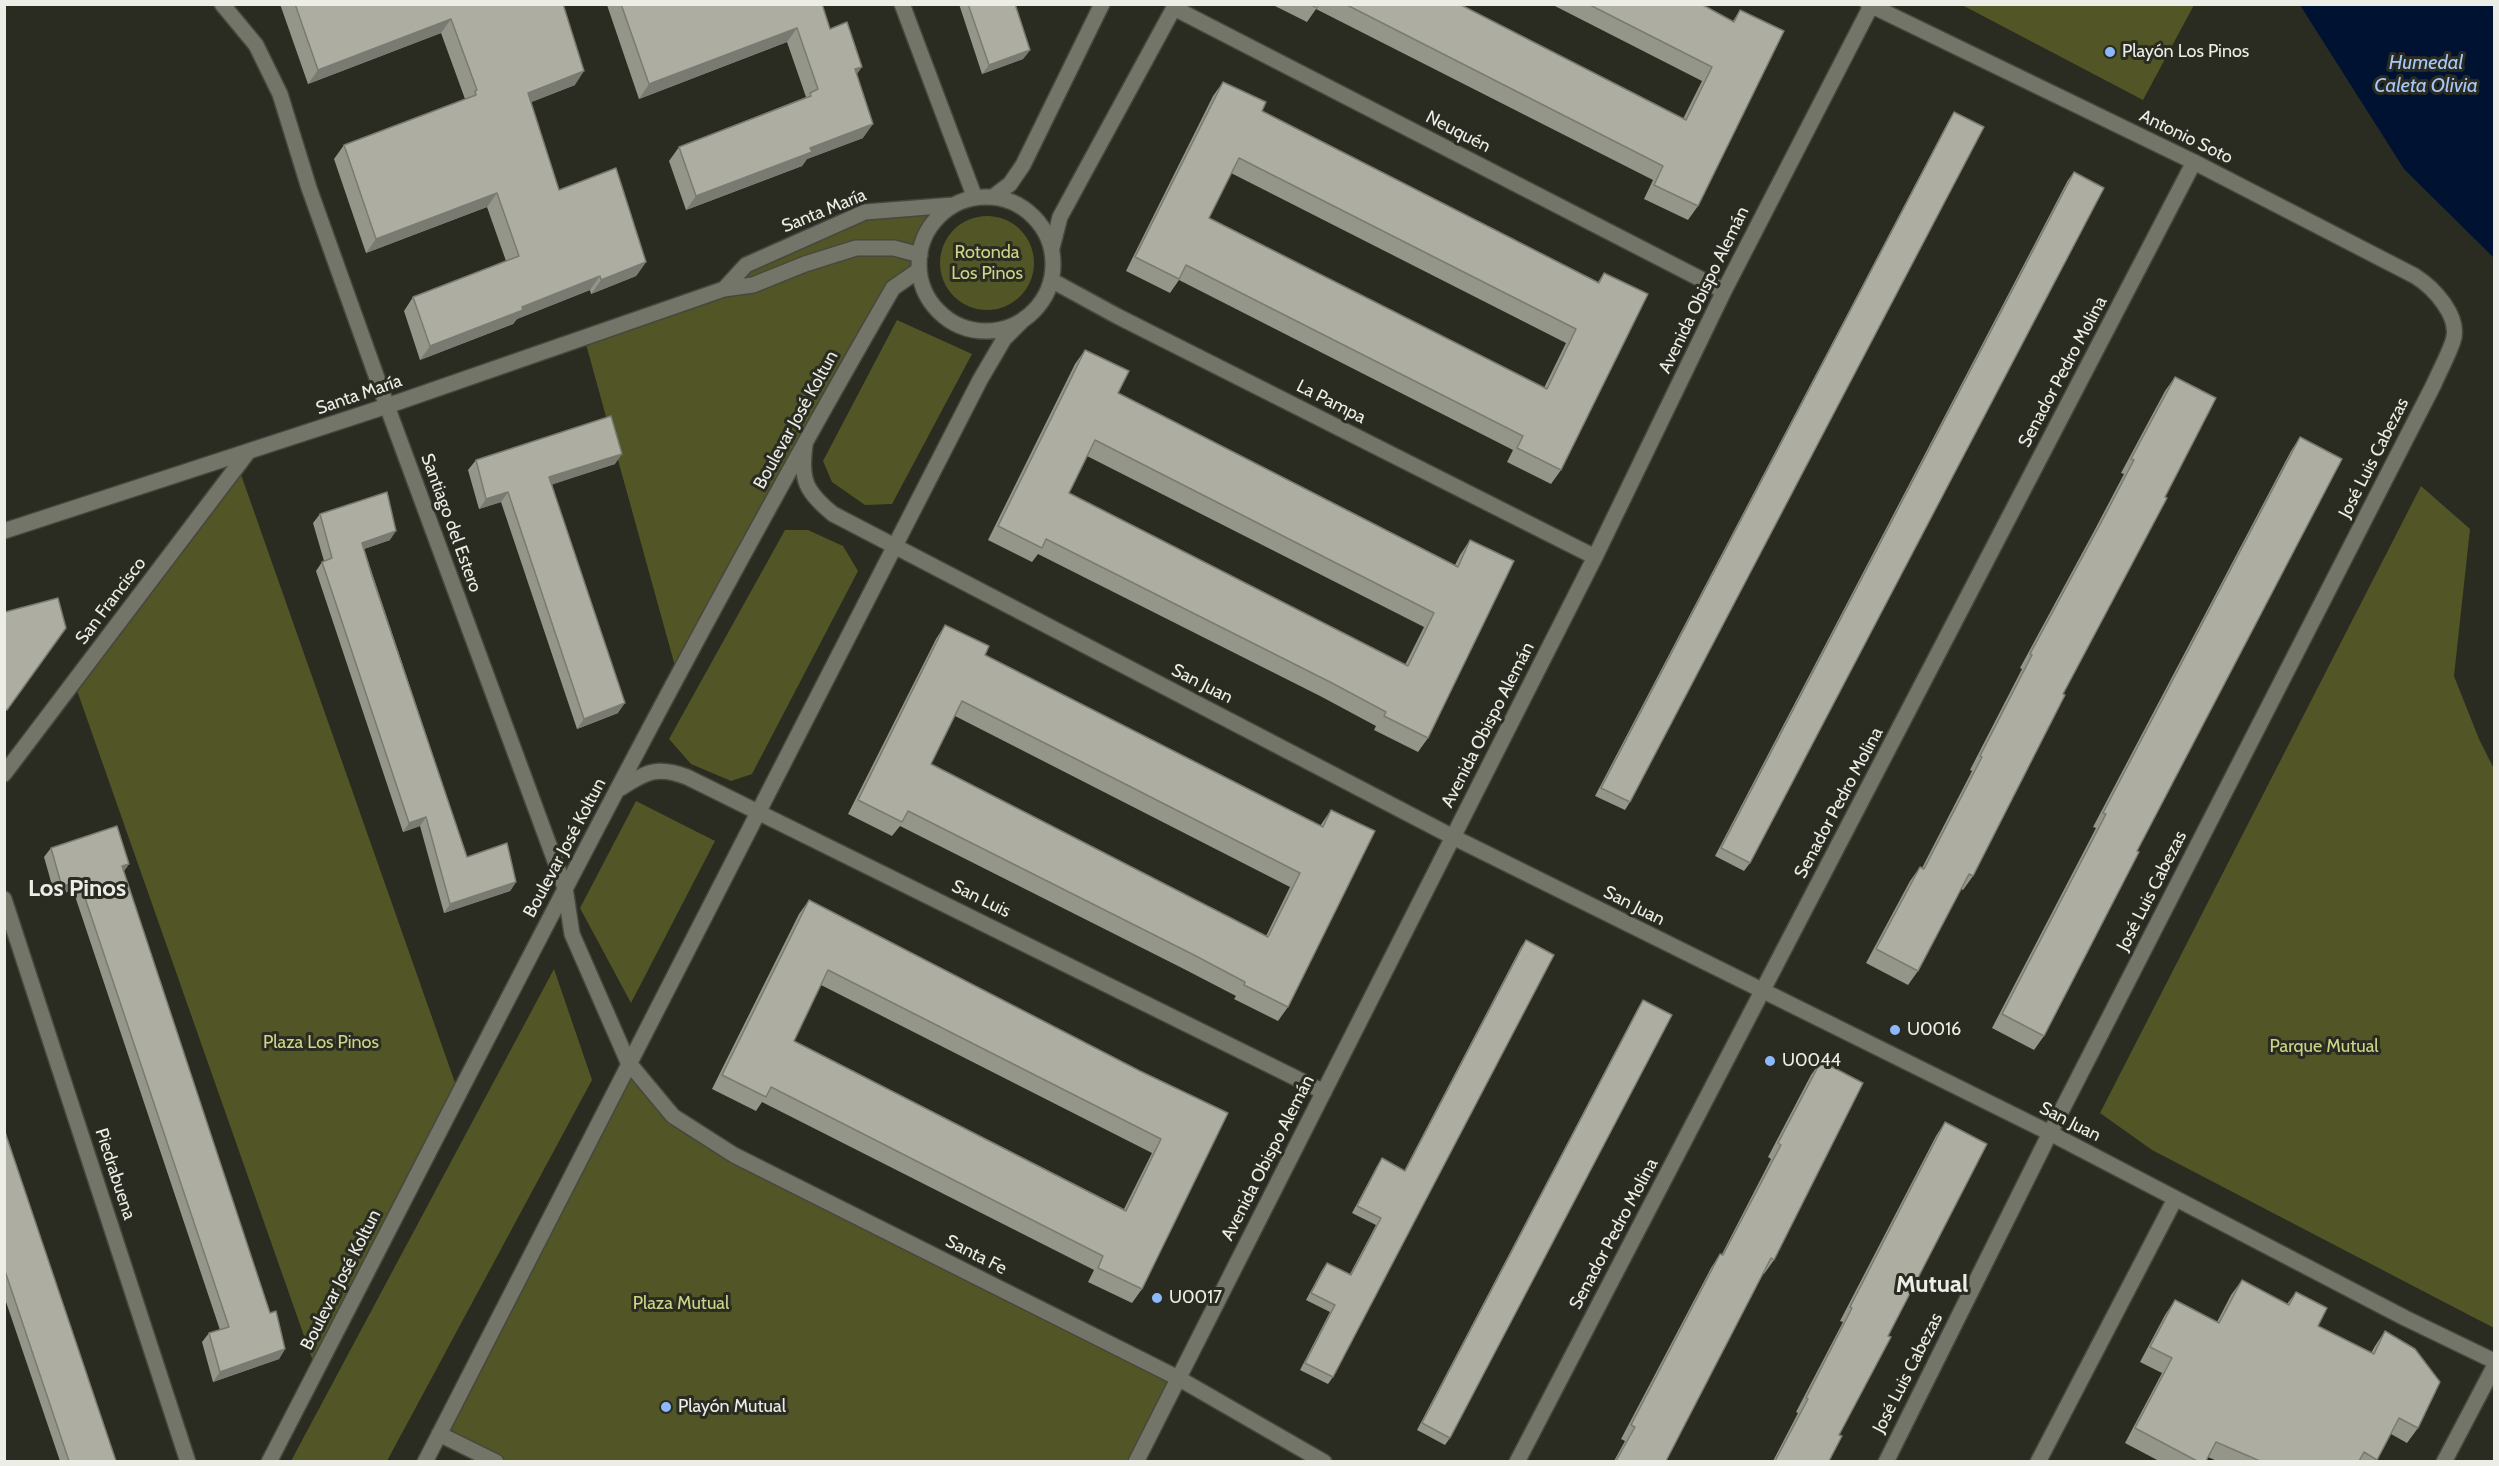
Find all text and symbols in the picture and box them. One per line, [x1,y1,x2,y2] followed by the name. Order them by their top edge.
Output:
[2122,41,2249,63] place label: Playón Los Pinos
[2103,45,2117,59] marker: Playón Los Pinos
[2374,51,2478,98] water label: Humedal Caleta Olivia
[2136,105,2236,169] street label: Antonio Soto
[1422,107,1494,157] street label: Neuquén
[779,184,869,238] street label: Santa María
[1654,203,1754,377] street label: Avenida Obispo Alemán
[951,242,1023,284] park label: Rotonda Los Pinos
[2014,293,2112,451] street label: Senador Pedro Molina
[749,347,843,493] street label: Boulevar José Koltun
[313,370,405,420] street label: Santa María
[1293,375,1369,429] street label: La Pampa
[2334,394,2414,522] street label: José Luis Cabezas
[416,451,486,595] street label: Santiago del Estero
[71,553,151,649] street label: San Francisco
[1437,639,1539,811] street label: Avenida Obispo Alemán
[1168,659,1236,709] street label: San Juan
[1790,724,1888,882] street label: Senador Pedro Molina
[519,775,611,921] street label: Boulevar José Koltun
[2112,827,2192,955] street label: José Luis Cabezas
[28,875,126,903] district label: Los Pinos
[948,876,1014,922] street label: San Luis
[1600,881,1668,931] street label: San Juan
[1907,1019,1961,1041] place label: U0016
[1888,1023,1902,1037] marker: U0016
[263,1032,379,1054] park label: Plaza Los Pinos
[2269,1036,2379,1058] park label: Parque Mutual
[1782,1050,1841,1072] place label: U0044
[1763,1054,1777,1068] marker: U0044
[1217,1072,1319,1244] street label: Avenida Obispo Alemán
[2036,1097,2104,1147] street label: San Juan
[90,1126,140,1222] street label: Piedrabuena
[1565,1155,1663,1313] street label: Senador Pedro Molina
[296,1206,386,1354] street label: Boulevar José Koltun
[942,1230,1010,1280] street label: Santa Fe
[1896,1271,1968,1299] district label: Mutual
[1169,1287,1222,1309] place label: U0017
[1150,1291,1164,1305] marker: U0017
[633,1293,729,1315] park label: Plaza Mutual
[1868,1309,1948,1437] street label: José Luis Cabezas
[678,1396,786,1418] place label: Playón Mutual
[659,1400,673,1414] marker: Playón Mutual

